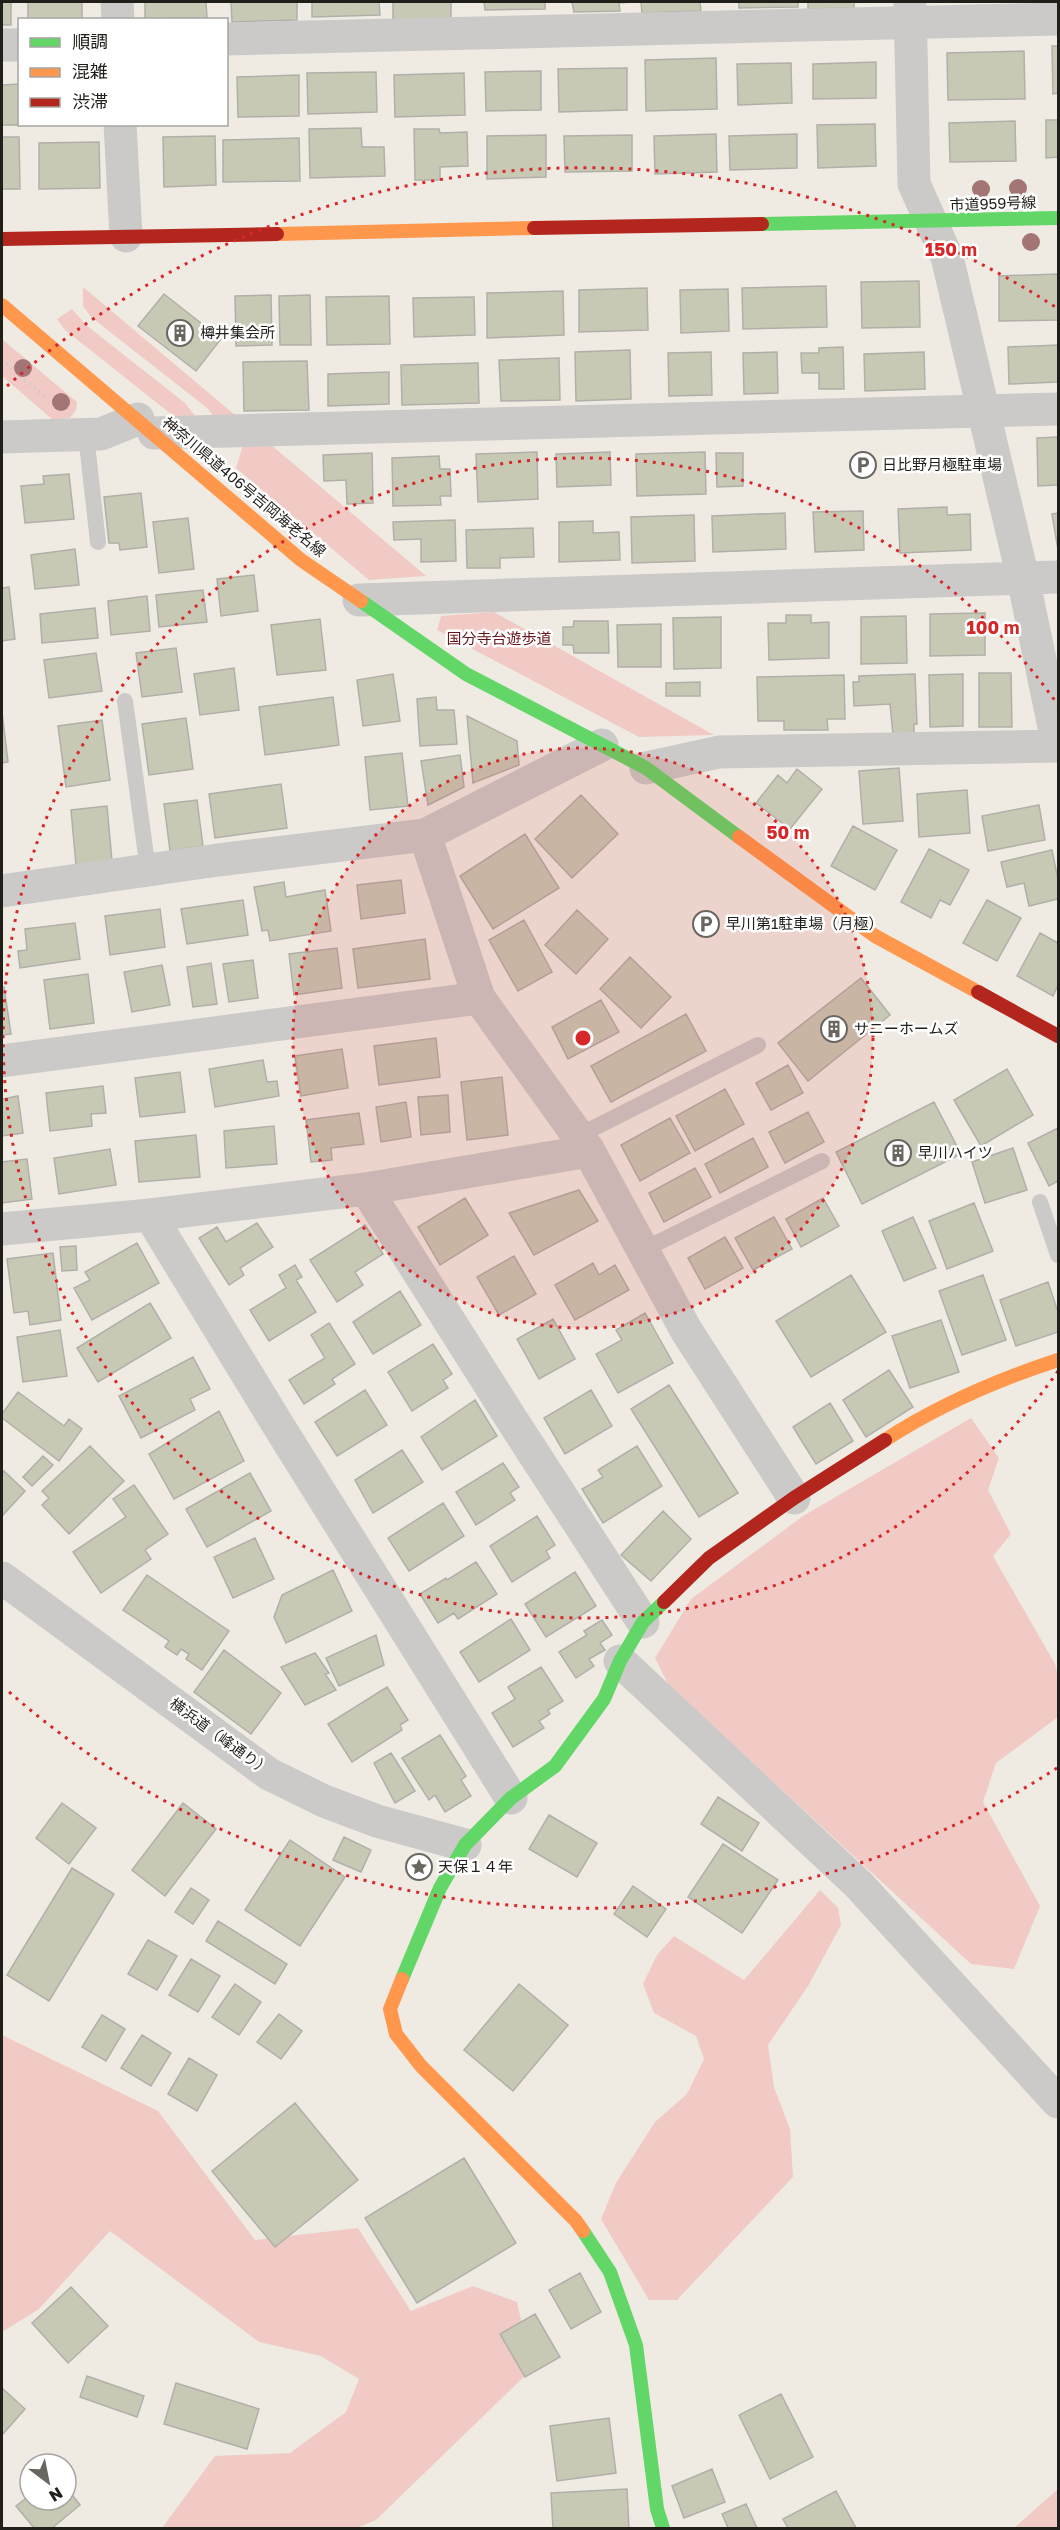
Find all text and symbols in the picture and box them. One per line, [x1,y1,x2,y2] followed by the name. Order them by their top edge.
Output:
[18,18,228,126] legend
[72,30,108,52] text: 順調
[72,60,108,82] text: 混雑
[72,90,108,112] text: 渋滞
[949,192,1037,214] street label: 市道959号線
[925,238,977,260] text: 150 m
[165,318,195,348] building icon: 樽井集会所
[200,323,275,341] place label: 樽井集会所
[159,413,330,560] street label: 神奈川県道406号吉岡海老名線
[848,450,878,480] parking icon: 日比野月極駐車場
[882,455,1002,473] place label: 日比野月極駐車場
[967,616,1019,638] text: 100 m
[446,629,552,647] park label: 国分寺台遊歩道
[767,821,809,843] text: 50 m
[691,909,721,939] parking icon: 早川第1駐車場（月極）
[726,914,883,932] place label: 早川第1駐車場（月極）
[819,1014,849,1044] building icon: サニーホームズ
[854,1019,959,1037] place label: サニーホームズ
[573,1028,593,1048] centre of rings
[883,1138,913,1168] building icon: 早川ハイツ
[918,1143,993,1161] place label: 早川ハイツ
[167,1694,274,1779] street label: 横浜道（峰通り）
[404,1852,434,1882] place icon: 天保１４年
[438,1857,513,1875] place label: 天保１４年
[18,2452,78,2512] north arrow
[45,2483,66,2506] text: N

